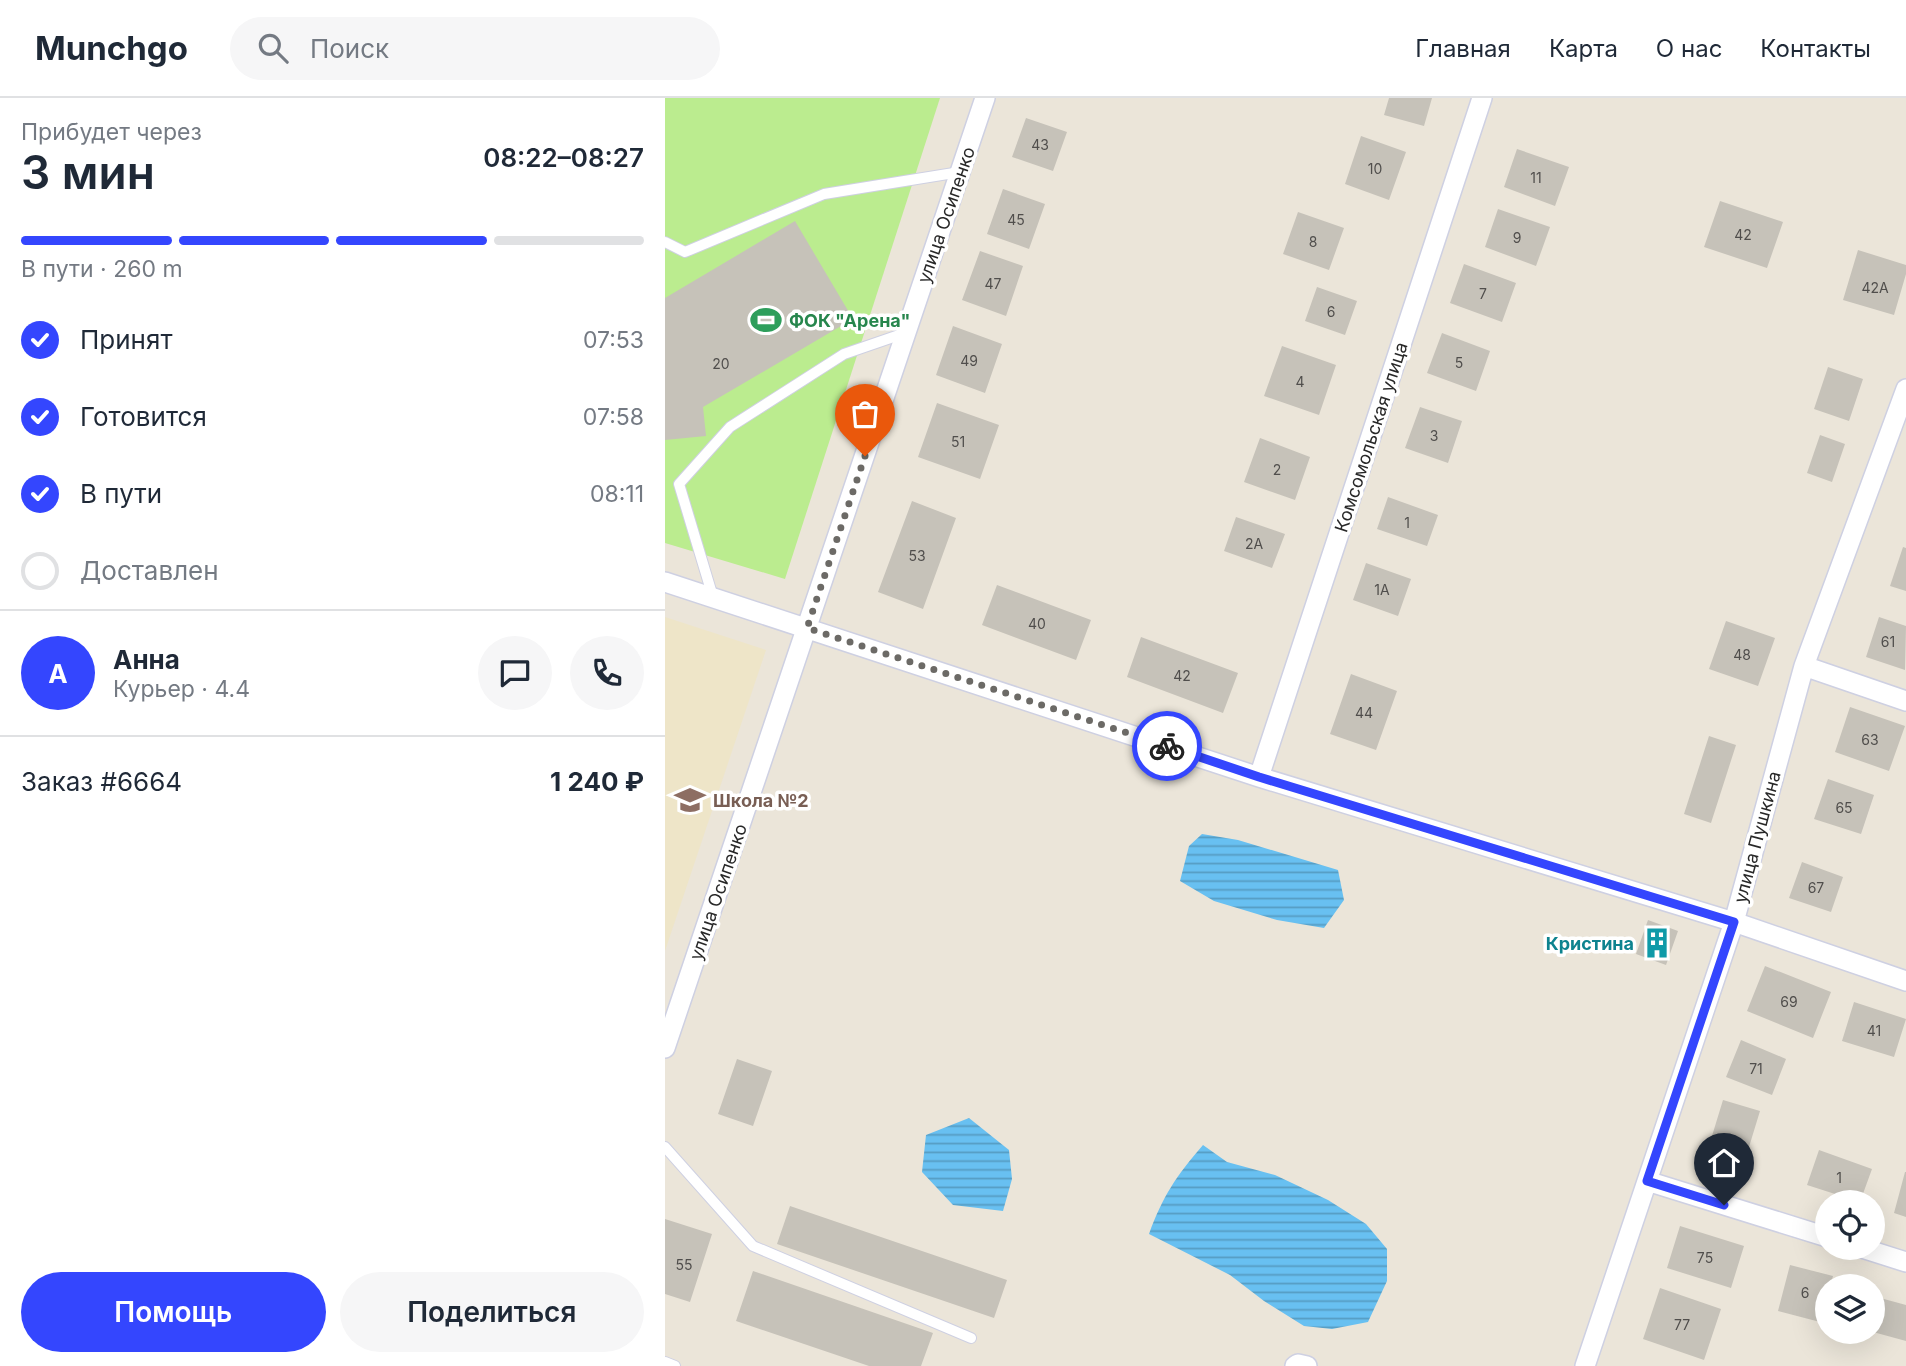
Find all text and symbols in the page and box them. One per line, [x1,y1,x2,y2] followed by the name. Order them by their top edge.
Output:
[230,17,720,80] search box
[35,28,188,68] text: Munchgo
[254,29,292,67] icon: search
[310,33,389,64] text: Поиск
[1415,34,1511,63] text: Главная
[1549,34,1618,63] text: Карта
[1656,34,1722,63] text: О нас
[1760,34,1871,63] text: Контакты
[21,118,202,146] text: Прибудет через
[1031,136,1049,153] house number: 43
[483,142,644,173] text: 08:22–08:27
[21,144,155,200] text: 3 мин
[913,144,979,286] street label: улица Осипенко
[1368,160,1382,177] house number: 10
[1530,169,1542,186] house number: 11
[1007,211,1025,228] house number: 45
[1734,226,1752,243] house number: 42
[1513,229,1521,246] house number: 9
[1309,233,1317,250] house number: 8
[21,255,183,283] text: В пути · 260 m
[985,275,1002,292] house number: 47
[1861,279,1889,296] house number: 42А
[1479,285,1487,302] house number: 7
[749,303,783,337] sports icon: ФОК "Арена"
[1327,303,1335,320] house number: 6
[789,310,910,331] place label: ФОК "Арена"
[21,321,59,359] icon: check
[80,324,173,355] text: Принят
[583,326,644,354] text: 07:53
[1330,339,1412,535] street label: Комсомольская улица
[960,352,978,369] house number: 49
[1455,354,1463,371] house number: 5
[712,355,730,372] house number: 20
[1295,373,1305,390] house number: 4
[835,384,895,456] pin
[846,395,884,433] icon: bag
[21,398,59,436] icon: check
[80,401,207,432] text: Готовится
[583,403,644,431] text: 07:58
[1430,427,1438,444] house number: 3
[951,433,965,450] house number: 51
[1273,461,1281,478] house number: 2
[21,475,59,513] icon: check
[80,478,162,509] text: В пути
[590,480,644,508] text: 08:11
[1404,514,1410,531] house number: 1
[1245,535,1263,552] house number: 2А
[908,547,926,564] house number: 53
[80,555,219,586] text: Доставлен
[1374,581,1390,598] house number: 1А
[1028,615,1046,632] house number: 40
[1881,633,1895,650] house number: 61
[478,636,552,710] button: chat
[570,636,644,710] button: phone
[113,644,180,675] text: Анна
[1733,646,1751,663] house number: 48
[48,658,68,689] text: А
[1173,667,1191,684] house number: 42
[113,675,250,703] text: Курьер · 4.4
[1355,704,1373,721] house number: 44
[1132,711,1202,781] courier
[1148,727,1186,765] icon: bike
[1861,731,1879,748] house number: 63
[21,766,182,797] text: Заказ #6664
[550,766,644,797] text: 1 240 ₽
[1729,769,1785,905] street label: улица Пушкина
[673,783,707,817] school or university icon: Школа №2
[713,790,809,811] place label: Школа №2
[1835,799,1853,816] house number: 65
[685,821,751,963] street label: улица Осипенко
[1808,879,1824,896] house number: 67
[1640,926,1674,960] building icon: Кристина
[1546,933,1634,954] place label: Кристина
[1780,993,1798,1010] house number: 69
[1867,1022,1881,1039] house number: 41
[1749,1060,1763,1077] house number: 71
[1694,1133,1754,1205] pin
[1705,1144,1743,1182] icon: home
[1836,1169,1842,1186] house number: 1
[1815,1190,1885,1344] map controls
[1815,1190,1885,1260] button: locate
[1697,1249,1713,1266] house number: 75
[675,1256,693,1273] house number: 55
[21,1272,326,1352] button: Помощь
[340,1272,644,1352] button: Поделиться
[1815,1274,1885,1344] button: layers
[1801,1284,1809,1301] house number: 6
[1674,1316,1690,1333] house number: 77

